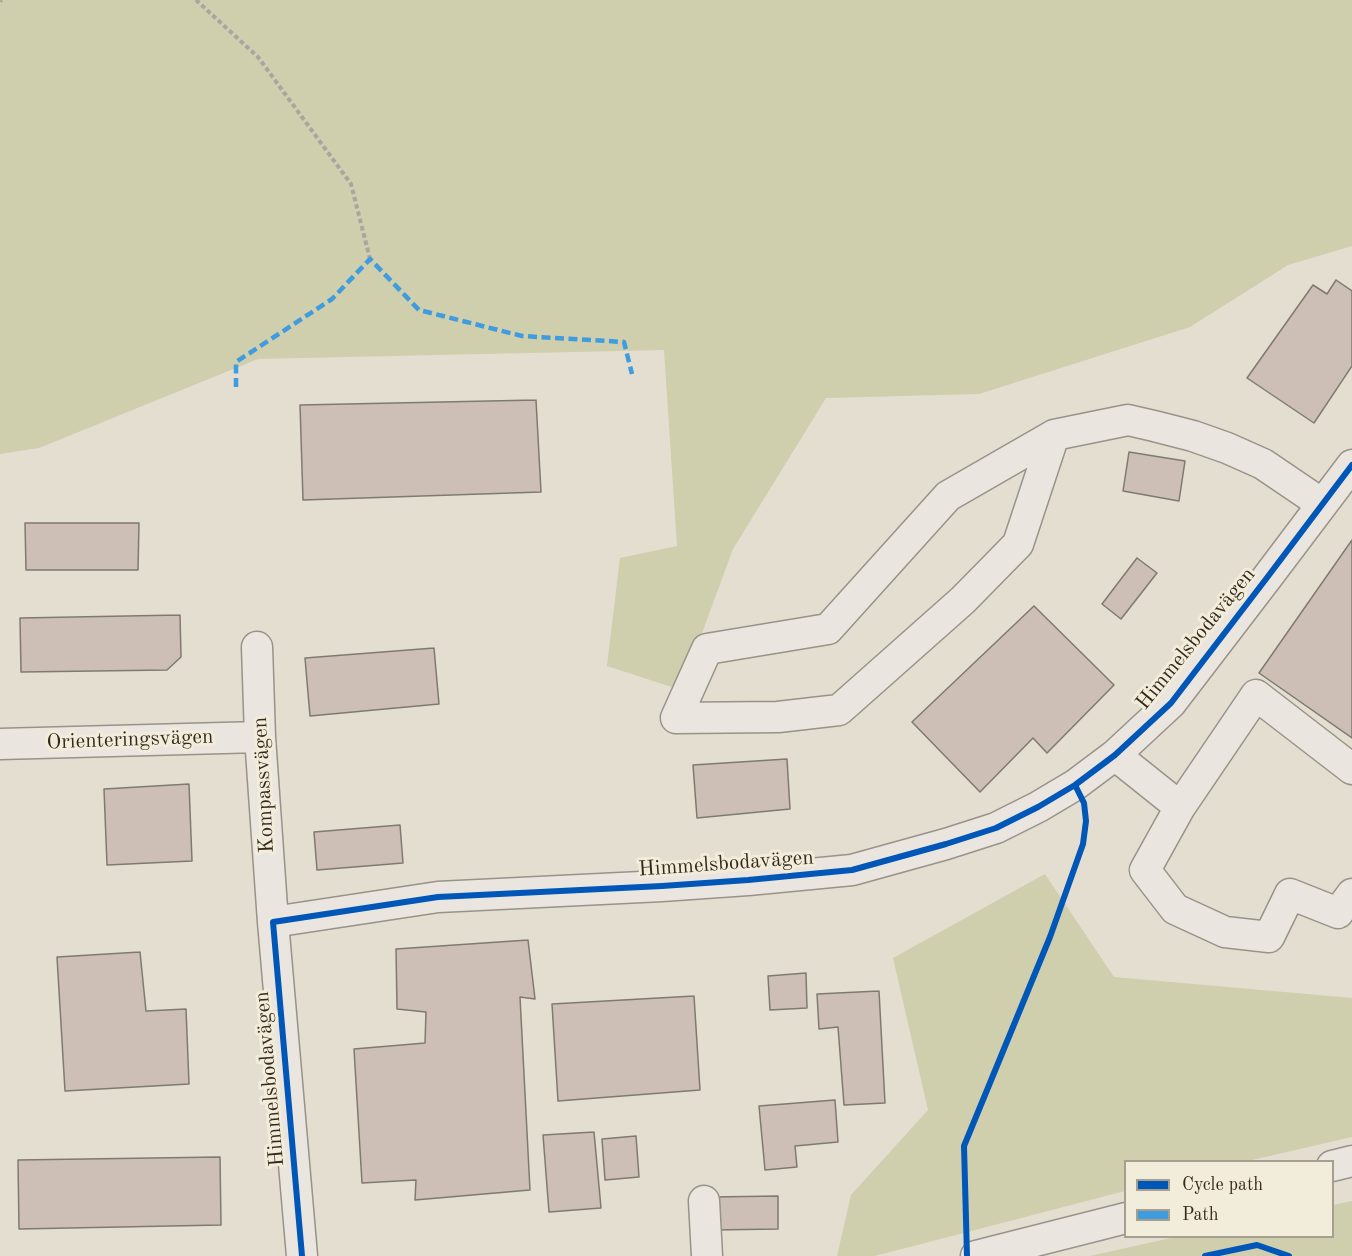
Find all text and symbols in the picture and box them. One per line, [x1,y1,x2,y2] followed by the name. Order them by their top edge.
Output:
[1131,563,1261,715] street label: Himmelsbodavägen
[248,716,280,854] street label: Kompassvägen
[46,724,214,756] street label: Orienteringsvägen
[637,845,815,883] street label: Himmelsbodavägen
[250,990,290,1168] street label: Himmelsbodavägen
[1124,1160,1334,1238] legend
[1182,1176,1263,1194] text: Cycle path
[1182,1206,1218,1224] text: Path

